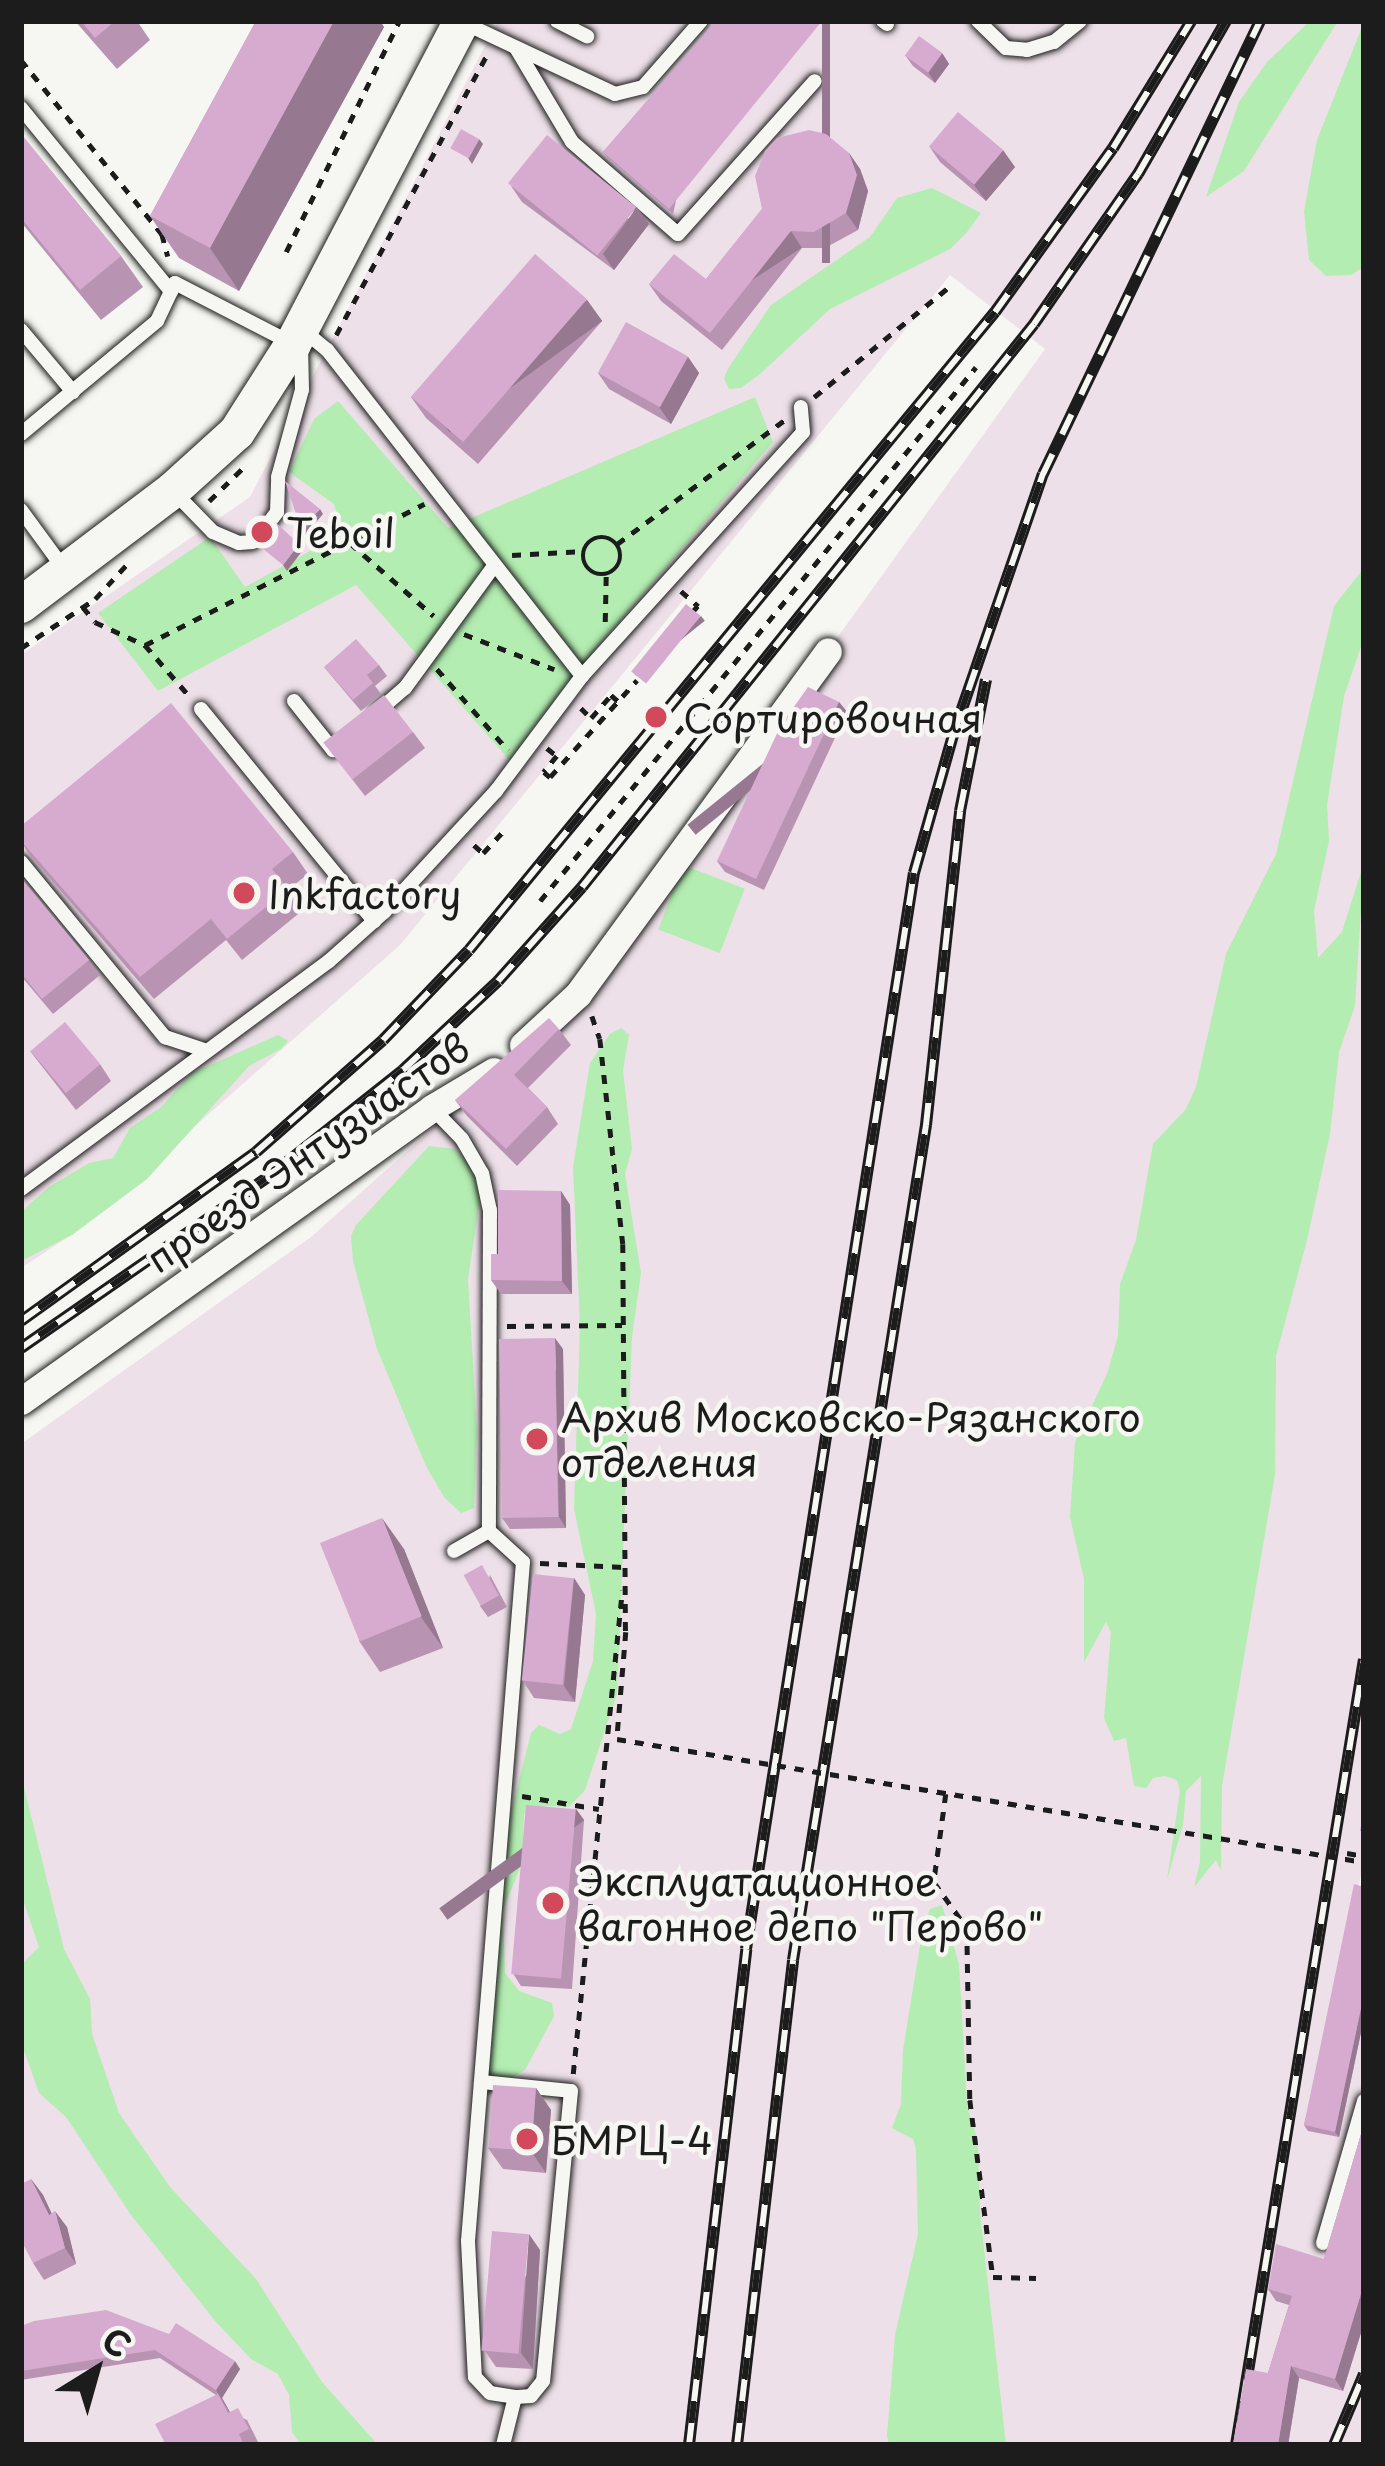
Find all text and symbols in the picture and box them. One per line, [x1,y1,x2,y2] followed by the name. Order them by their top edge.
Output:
[286,509,395,555] place label: Teboil
[249,519,275,545] marker: Teboil
[683,694,982,740] place label: Сортировочная
[640,701,672,733] marker: Сортировочная
[268,870,461,916] place label: Inkfactory
[231,880,257,906] marker: Inkfactory
[136,1022,478,1282] street label: проезд Энтузиастов
[561,1394,1139,1485] place label: Архив Московско-Рязанского отделения
[524,1426,550,1452] marker: Архив Московско-Рязанского отделения
[577,1858,1044,1949] place label: Эксплуатационное вагонное депо "Перово"
[540,1890,566,1916] marker: Эксплуатационное вагонное депо "Перово"
[551,2116,713,2162] place label: БМРЦ-4
[514,2126,540,2152] marker: БМРЦ-4
[36,2310,156,2430] north arrow
[93,2314,143,2369] text: С

